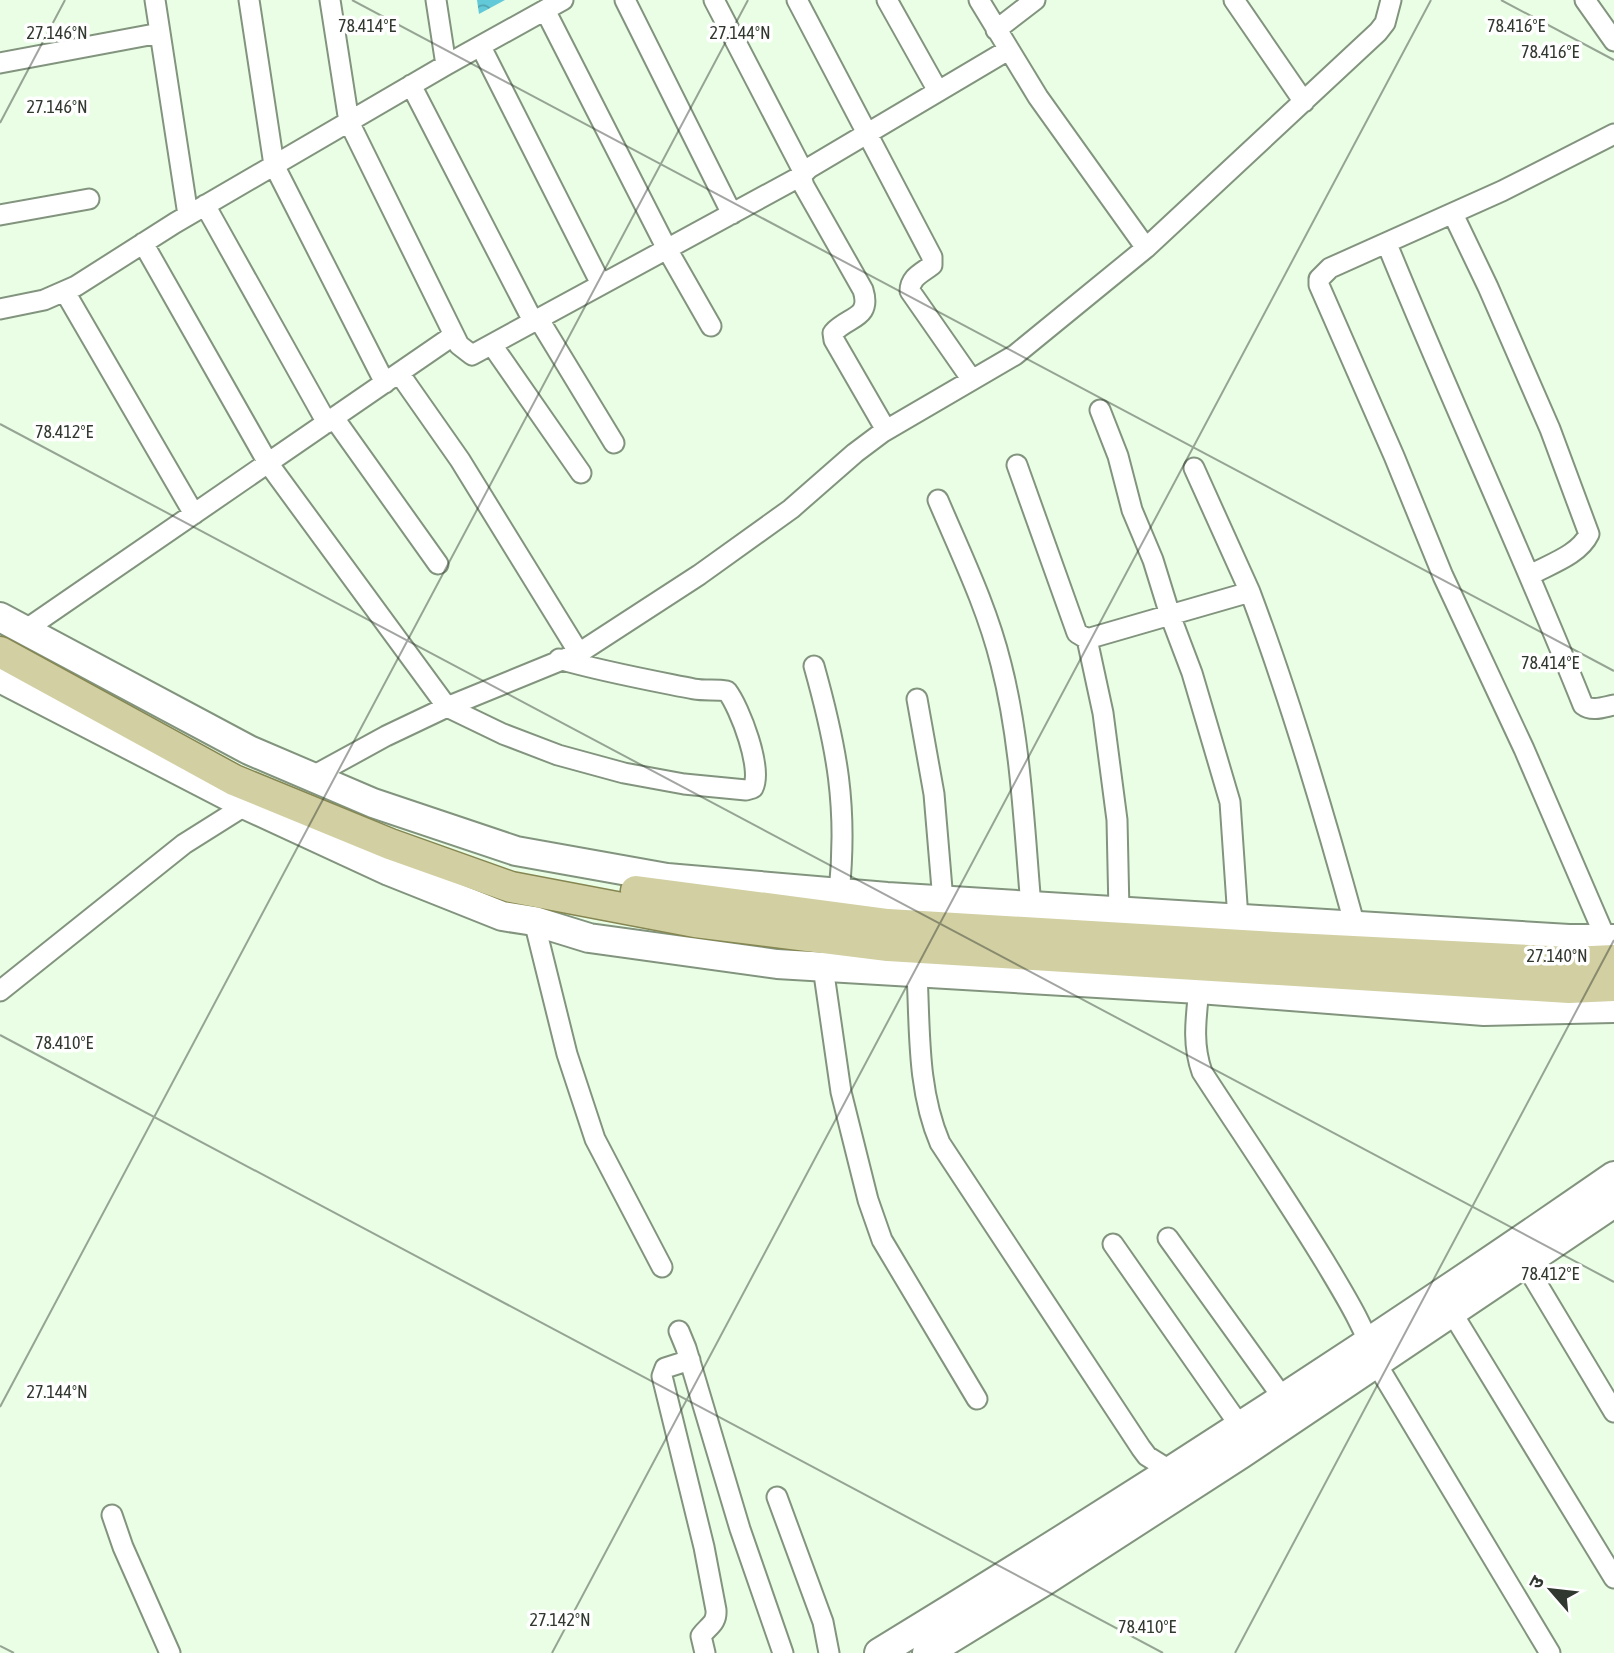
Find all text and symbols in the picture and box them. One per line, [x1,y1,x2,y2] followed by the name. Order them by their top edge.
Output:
[338,15,396,36] text: 78.414°E
[1487,15,1545,36] text: 78.416°E
[26,22,88,43] text: 27.146°N
[709,22,771,43] text: 27.144°N
[1521,41,1579,62] text: 78.416°E
[26,96,88,117] text: 27.146°N
[35,421,93,442] text: 78.412°E
[1521,652,1579,673] text: 78.414°E
[1526,945,1588,966] text: 27.140°N
[35,1032,93,1053] text: 78.410°E
[1521,1263,1579,1284] text: 78.412°E
[26,1381,88,1402] text: 27.144°N
[1516,1555,1586,1625] north arrow
[1524,1571,1549,1592] text: उ
[529,1609,591,1630] text: 27.142°N
[1118,1616,1176,1637] text: 78.410°E

